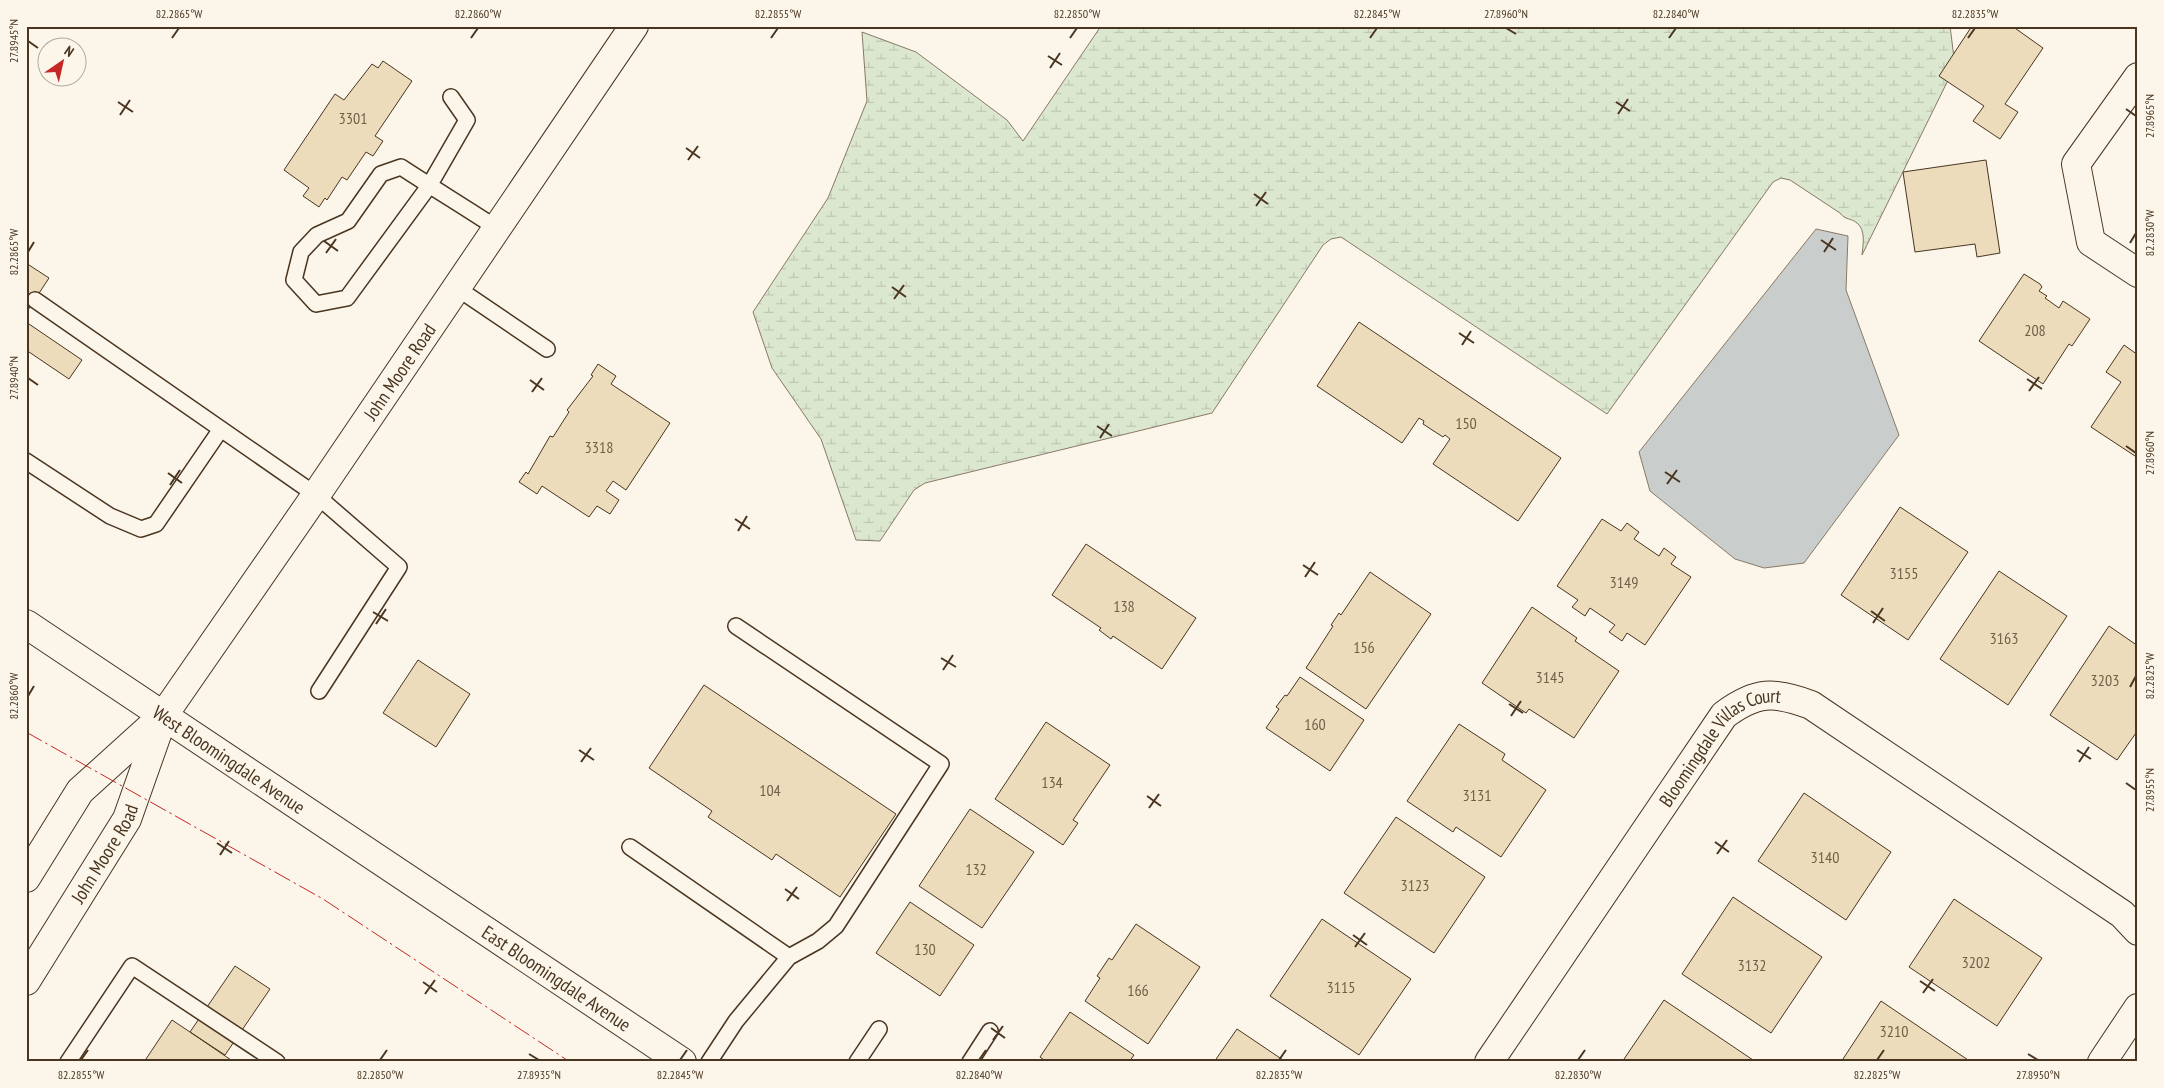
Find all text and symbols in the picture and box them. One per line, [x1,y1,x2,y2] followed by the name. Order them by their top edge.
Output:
[156,6,202,21] text: 82.2865°W
[455,6,501,21] text: 82.2860°W
[755,6,801,21] text: 82.2855°W
[1054,6,1100,21] text: 82.2850°W
[1354,6,1400,21] text: 82.2845°W
[1484,6,1528,21] text: 27.8960°N
[1653,6,1699,21] text: 82.2840°W
[1952,6,1998,21] text: 82.2835°W
[6,19,21,63] text: 27.8945°N
[38,38,88,88] north arrow
[61,42,77,61] text: N
[2142,94,2157,138] text: 27.8965°N
[339,108,367,128] house number: 3301
[2142,210,2157,256] text: 82.2830°W
[6,229,21,275] text: 82.2865°W
[358,319,441,425] street label: John Moore Road
[2024,320,2046,340] house number: 208
[6,356,21,400] text: 27.8940°N
[1455,413,1477,433] house number: 150
[2142,431,2157,475] text: 27.8960°N
[585,437,613,457] house number: 3318
[1890,563,1918,583] house number: 3155
[1610,572,1638,592] house number: 3149
[1113,596,1135,616] house number: 138
[1990,628,2018,648] house number: 3163
[1353,637,1375,657] house number: 156
[2142,653,2157,699] text: 82.2825°W
[1536,667,1564,687] house number: 3145
[2091,670,2119,690] house number: 3203
[6,673,21,719] text: 82.2860°W
[1653,683,1783,811] street label: Bloomingdale Villas Court
[148,700,310,819] street label: West Bloomingdale Avenue
[1304,714,1326,734] house number: 160
[2142,768,2157,812] text: 27.8955°N
[1041,772,1063,792] house number: 134
[759,780,781,800] house number: 104
[1463,785,1491,805] house number: 3131
[65,801,143,908] street label: John Moore Road
[1811,847,1839,867] house number: 3140
[965,859,987,879] house number: 132
[1401,875,1429,895] house number: 3123
[478,920,636,1037] street label: East Bloomingdale Avenue
[914,939,936,959] house number: 130
[1962,952,1990,972] house number: 3202
[1738,955,1766,975] house number: 3132
[1327,977,1355,997] house number: 3115
[1127,980,1149,1000] house number: 166
[1880,1021,1908,1041] house number: 3210
[58,1067,104,1082] text: 82.2855°W
[357,1067,403,1082] text: 82.2850°W
[517,1067,561,1082] text: 27.8935°N
[657,1067,703,1082] text: 82.2845°W
[956,1067,1002,1082] text: 82.2840°W
[1256,1067,1302,1082] text: 82.2835°W
[1555,1067,1601,1082] text: 82.2830°W
[1854,1067,1900,1082] text: 82.2825°W
[2016,1067,2060,1082] text: 27.8950°N

